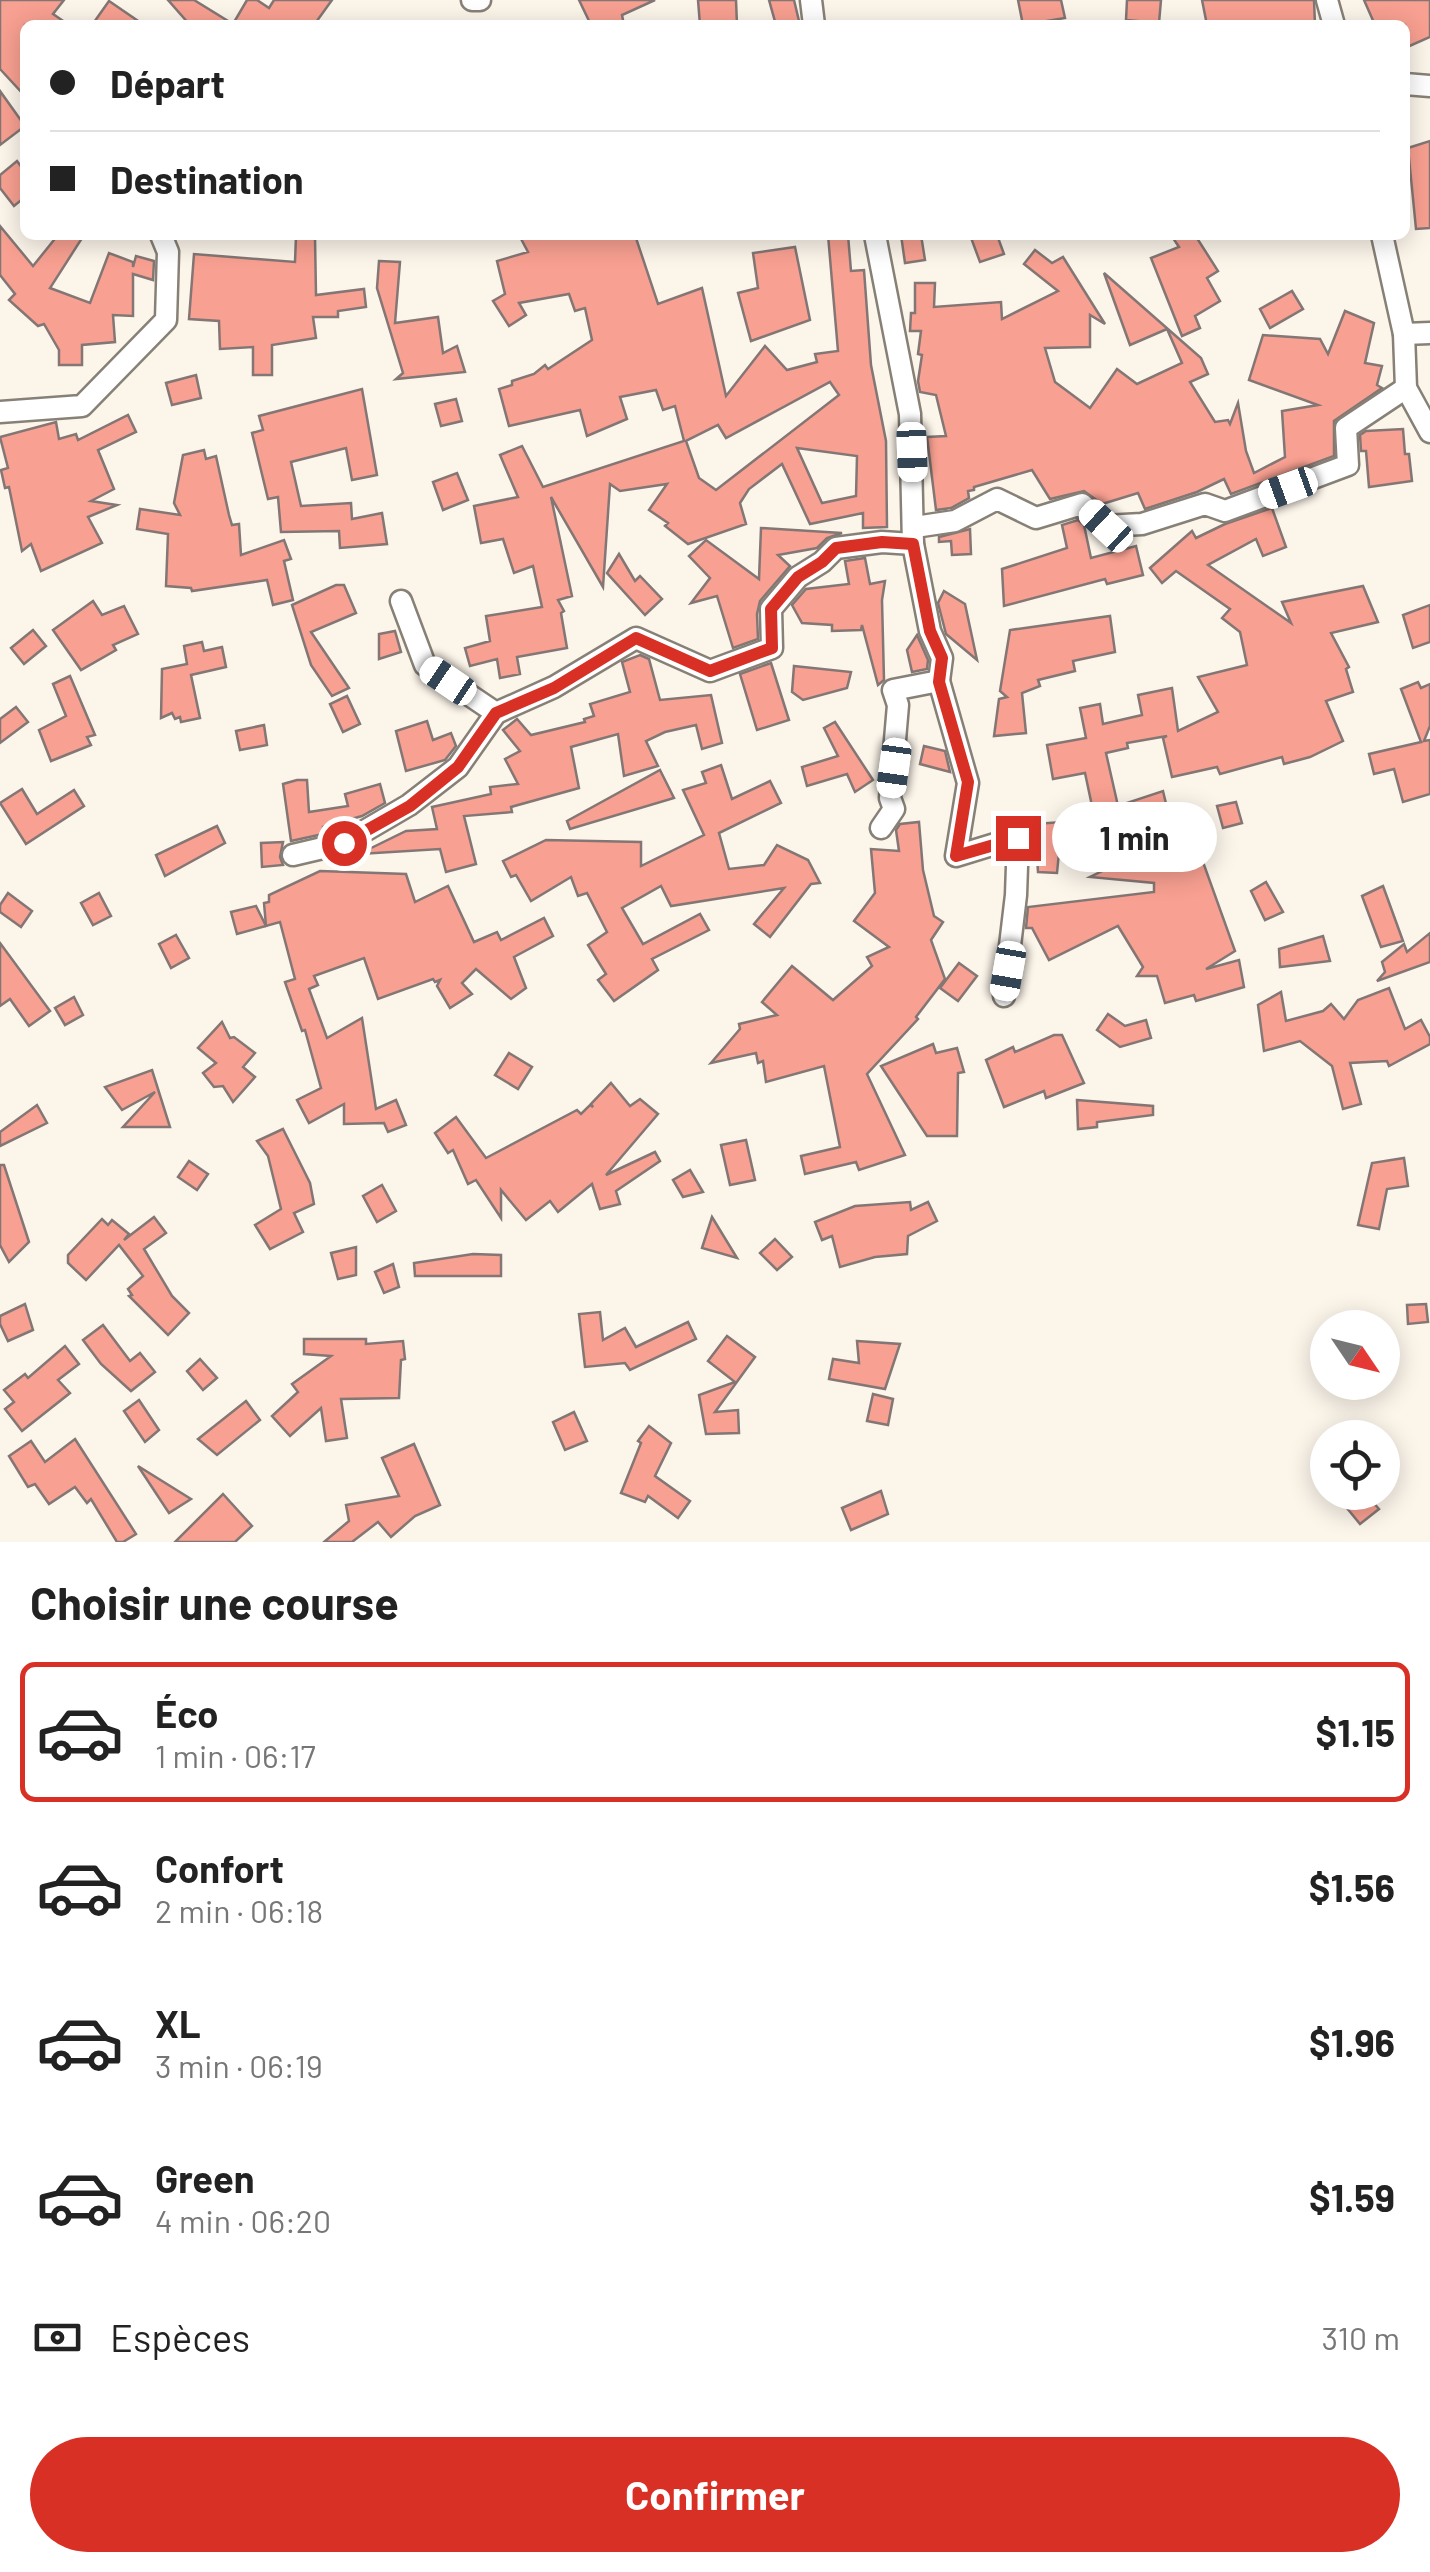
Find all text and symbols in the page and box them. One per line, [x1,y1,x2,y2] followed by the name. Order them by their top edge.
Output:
[110,60,225,106] text: Départ
[110,156,304,202] text: Destination
[896,421,928,483] car
[1255,464,1321,512] car
[1074,495,1138,557] car
[415,652,481,710] car
[875,736,913,800] car
[1053,803,1218,873] callout: 1 min
[996,816,1041,861] route end
[1099,818,1170,856] text: 1 min
[322,821,367,866] route start
[988,939,1028,1003] car
[1310,1310,1400,1400] north arrow
[1310,1310,1400,1510] map controls
[1310,1420,1400,1510] button: locate
[30,1575,399,1629] text: Choisir une course
[35,1687,125,1777] icon: car
[155,1690,219,1736] text: Éco
[1316,1709,1395,1755] text: $1.15
[155,1736,316,1774] text: 1 min · 06:17
[35,1842,125,1932] icon: car
[155,1845,284,1891] text: Confort
[1309,1864,1395,1910] text: $1.56
[155,1891,323,1929] text: 2 min · 06:18
[35,1997,125,2087] icon: car
[155,2000,201,2046] text: XL
[1309,2019,1395,2065] text: $1.96
[155,2046,323,2084] text: 3 min · 06:19
[35,2152,125,2242] icon: car
[155,2155,255,2201] text: Green
[1309,2174,1395,2220] text: $1.59
[155,2201,331,2239] text: 4 min · 06:20
[30,2310,85,2365] icon: cash
[110,2314,250,2360] text: Espèces
[1322,2318,1400,2356] text: 310 m
[30,2437,1400,2552] button: Confirmer

